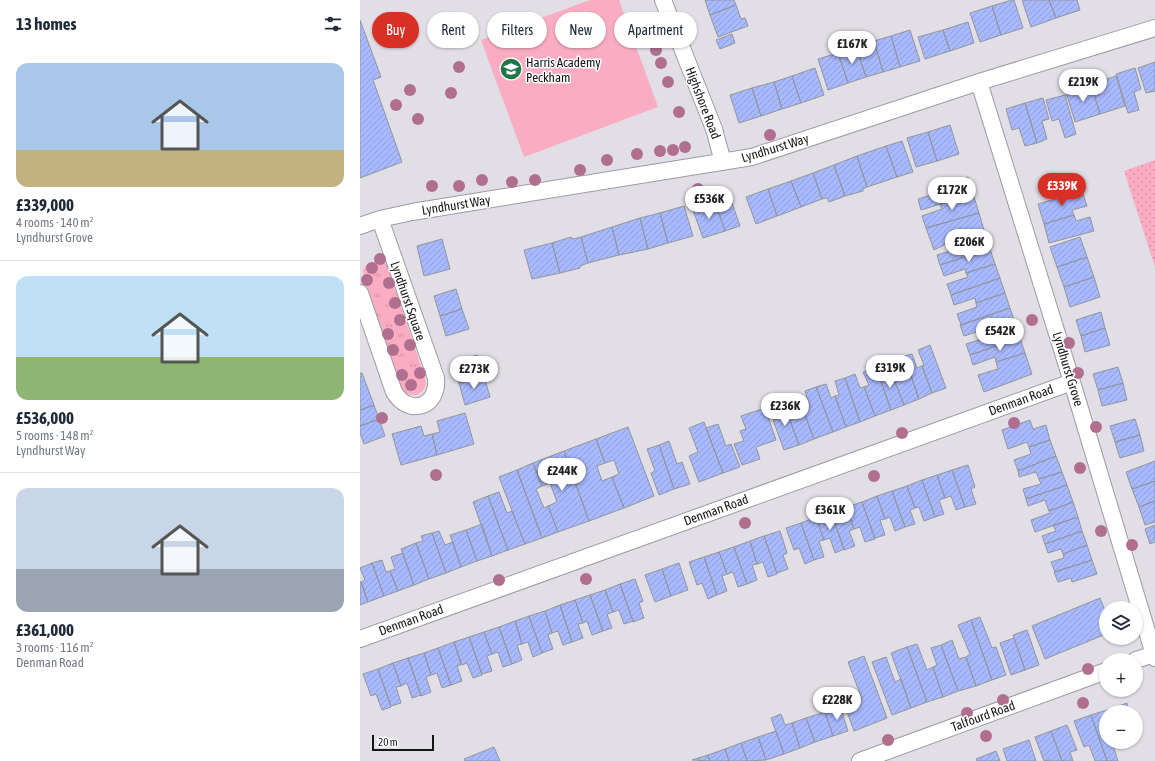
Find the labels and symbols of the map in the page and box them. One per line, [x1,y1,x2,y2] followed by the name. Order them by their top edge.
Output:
[824,31,880,65] pin: £167K
[526,55,601,85] place label: Harris Academy Peckham
[498,56,524,82] school or university icon: Harris Academy Peckham
[682,65,724,141] street label: Highshore Road
[1055,69,1111,103] pin: £219K
[740,130,811,165] street label: Lyndhurst Way
[1034,173,1090,207] pin: £339K
[924,177,980,211] pin: £172K
[681,186,737,220] pin: £536K
[421,192,492,218] street label: Lyndhurst Way
[941,229,997,263] pin: £206K
[387,259,429,343] street label: Lyndhurst Square
[972,318,1028,352] pin: £542K
[1050,330,1086,408] street label: Lyndhurst Grove
[862,355,918,389] pin: £319K
[446,356,502,390] pin: £273K
[987,381,1055,419] street label: Denman Road
[757,393,813,427] pin: £236K
[534,458,590,492] pin: £244K
[682,491,750,529] street label: Denman Road
[802,497,858,531] pin: £361K
[377,601,445,639] street label: Denman Road
[809,687,865,721] pin: £228K
[949,698,1017,734] street label: Talfourd Road
[372,733,434,752] scale bar

